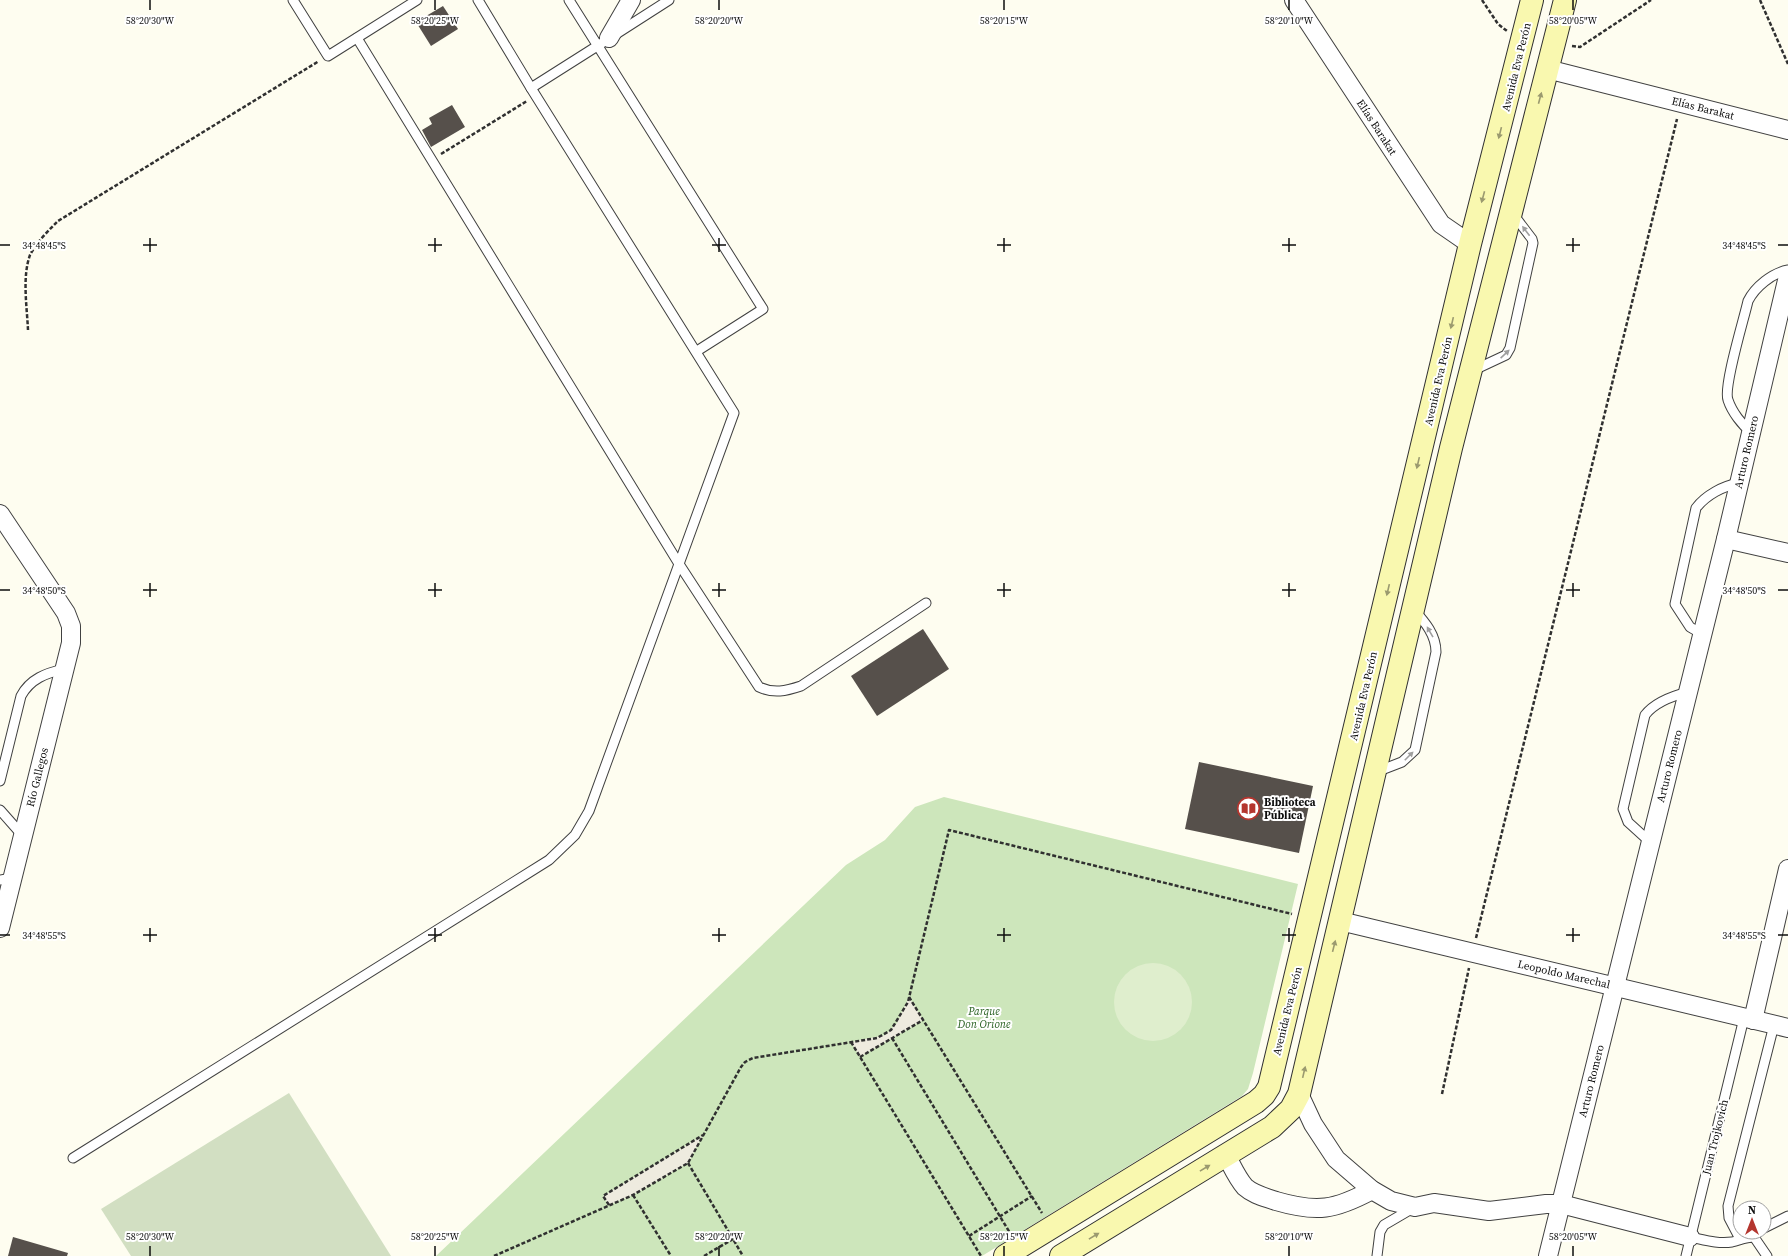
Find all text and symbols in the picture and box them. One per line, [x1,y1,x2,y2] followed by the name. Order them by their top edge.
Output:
[126,14,175,27] text: 58°20'30"W
[411,14,460,27] text: 58°20'25"W
[695,14,744,27] text: 58°20'20"W
[980,14,1029,27] text: 58°20'15"W
[1265,14,1314,27] text: 58°20'10"W
[1549,14,1598,27] text: 58°20'05"W
[1498,21,1535,113] street label: Avenida Eva Perón
[1537,92,1543,104] one-way arrow
[1670,93,1736,124] street label: Elías Barakat
[1353,96,1401,159] street label: Elías Barakat
[1496,127,1502,139] one-way arrow
[1480,191,1486,203] one-way arrow
[1522,226,1530,237] one-way arrow
[22,239,66,252] text: 34°48'45"S
[1722,239,1766,252] text: 34°48'45"S
[1448,317,1454,329] one-way arrow
[1421,335,1456,427] street label: Avenida Eva Perón
[1500,349,1509,359] one-way arrow
[1731,414,1762,490] street label: Arturo Romero
[1415,457,1421,469] one-way arrow
[22,584,66,597] text: 34°48'50"S
[1385,584,1391,596] one-way arrow
[1722,584,1766,597] text: 34°48'50"S
[1427,626,1434,638] one-way arrow
[1346,650,1381,742] street label: Avenida Eva Perón
[1653,728,1686,804] street label: Arturo Romero
[23,746,52,808] street label: Río Gallegos
[1404,751,1414,761] one-way arrow
[1236,795,1262,821] library icon: Biblioteca Pública
[1264,795,1316,823] place label: Biblioteca Pública
[22,929,66,942] text: 34°48'55"S
[1722,929,1766,942] text: 34°48'55"S
[1331,940,1337,952] one-way arrow
[1516,957,1612,992] street label: Leopoldo Marechal
[1269,965,1306,1057] street label: Avenida Eva Perón
[957,1004,1011,1032] park label: Parque Don Orione
[1575,1043,1608,1119] street label: Arturo Romero
[1301,1066,1307,1078] one-way arrow
[1699,1097,1732,1177] street label: Juan Trojkovich
[1200,1164,1210,1172] one-way arrow
[1732,1200,1772,1240] north arrow
[1748,1203,1756,1218] text: N
[126,1230,175,1243] text: 58°20'30"W
[411,1230,460,1243] text: 58°20'25"W
[695,1230,744,1243] text: 58°20'20"W
[980,1230,1029,1243] text: 58°20'15"W
[1265,1230,1314,1243] text: 58°20'10"W
[1549,1230,1598,1243] text: 58°20'05"W
[1088,1232,1100,1239] one-way arrow

